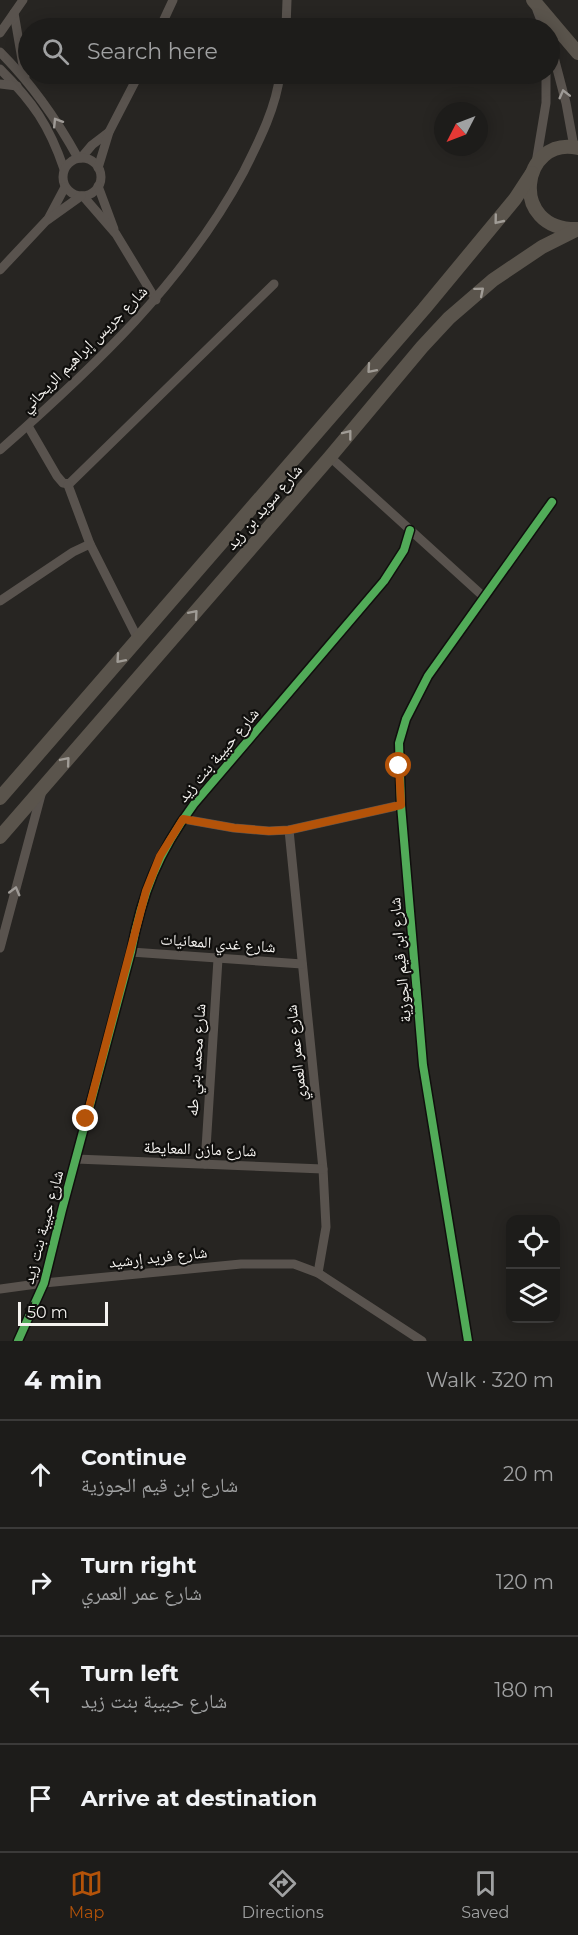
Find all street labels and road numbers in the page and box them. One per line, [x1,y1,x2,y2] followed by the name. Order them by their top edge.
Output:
[17,282,154,419] street label: شارع جريس إبراهيم الريحاني
[222,460,307,554] street label: شارع سويد بن زيد
[173,704,264,807] street label: شارع حبيبة بنت زيد
[385,896,416,1023] street label: شارع ابن قيم الجوزية
[160,929,276,960] street label: شارع غدي المعانيات
[183,1003,212,1117] street label: شارع محمد بني طه
[281,1004,314,1102] street label: شارع عمر العمري
[143,1138,257,1161] street label: شارع مازن المعايطة
[19,1168,68,1286] street label: شارع حبيبة بنت زيد
[108,1242,208,1273] street label: شارع فريد إرشيد

